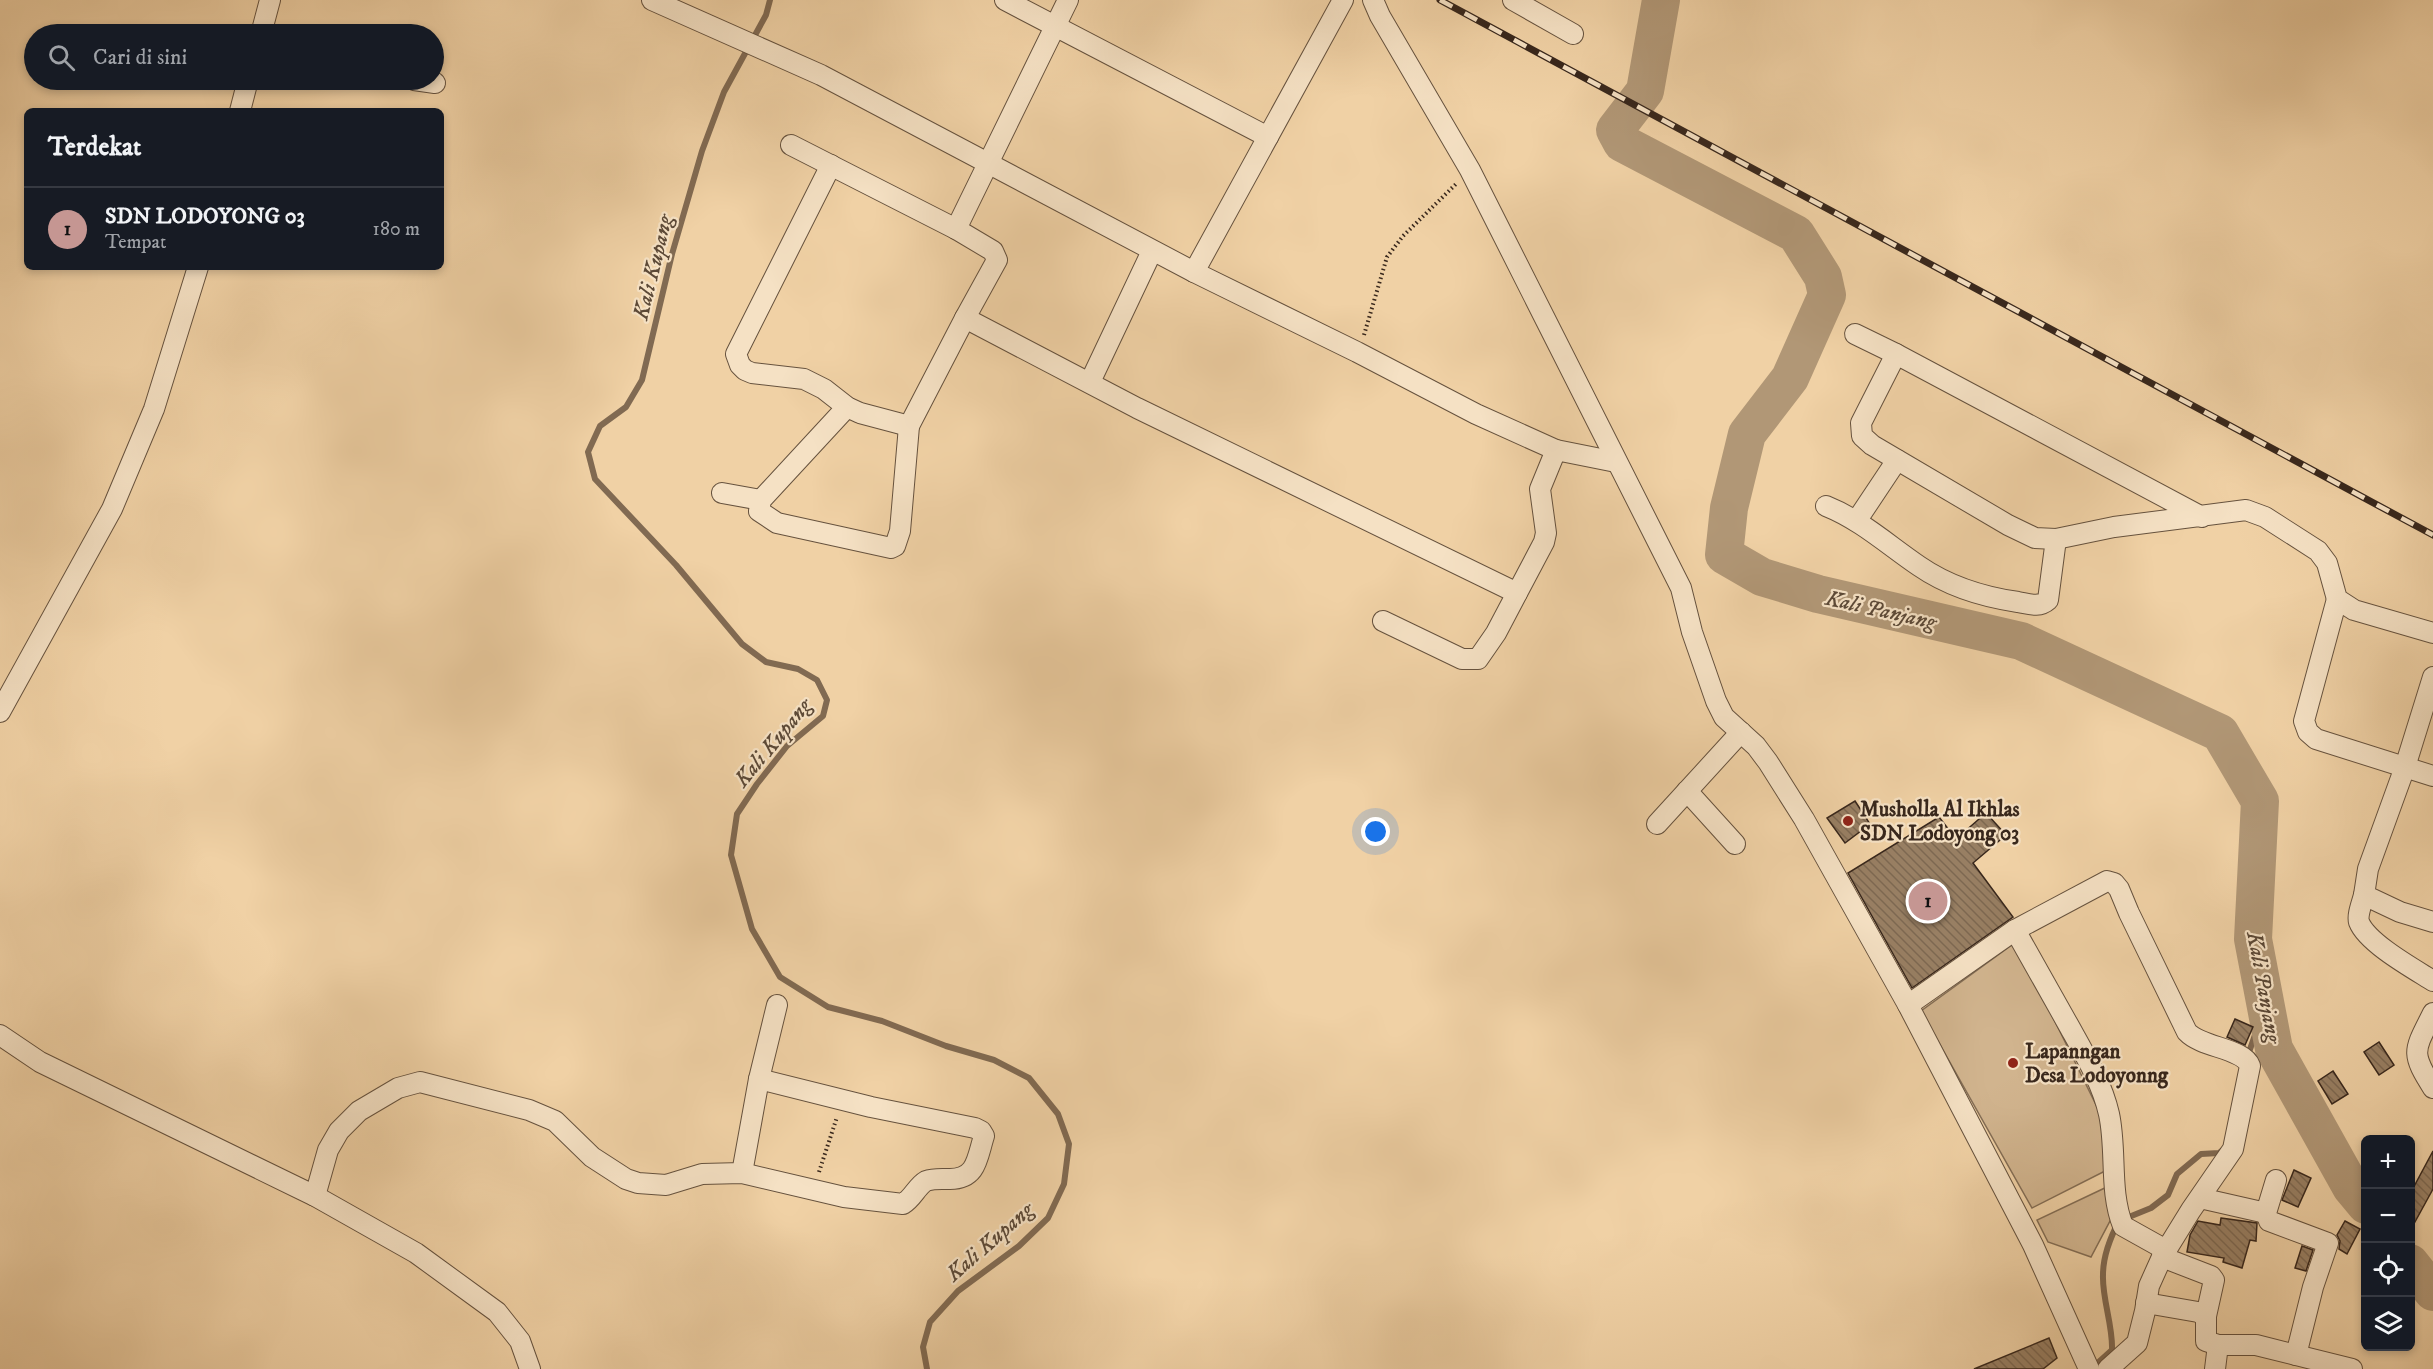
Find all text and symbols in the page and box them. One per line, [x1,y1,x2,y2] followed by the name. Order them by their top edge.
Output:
[24,24,444,90] search box
[45,41,78,74] icon: search
[93,44,187,71] text: Cari di sini
[48,131,141,164] text: Terdekat
[105,203,305,230] text: SDN LODOYONG 03
[627,210,680,324] water label: Kali Kupang
[64,217,71,242] text: 1
[373,217,420,242] text: 180 m
[105,230,166,255] text: Tempat
[1822,584,1940,637] water label: Kali Panjang
[728,692,819,793] water label: Kali Kupang
[1860,797,2020,847] place label: Musholla Al Ikhlas SDN Lodoyong 03
[1841,814,1855,828] marker: Musholla Al Ikhlas SDN Lodoyong 03
[1361,817,1390,846] your location
[1908,878,1948,924] pin: 1
[2240,929,2287,1047] water label: Kali Panjang
[2025,1039,2169,1089] place label: Lapanngan Desa Lodoyonng
[2006,1056,2020,1070] marker: Lapanngan Desa Lodoyonng
[2361,1135,2415,1351] map controls
[2361,1135,2415,1189] button: +
[2361,1189,2415,1243] button: −
[940,1195,1041,1288] water label: Kali Kupang
[2361,1243,2415,1297] button: locate
[2361,1297,2415,1351] button: layers

